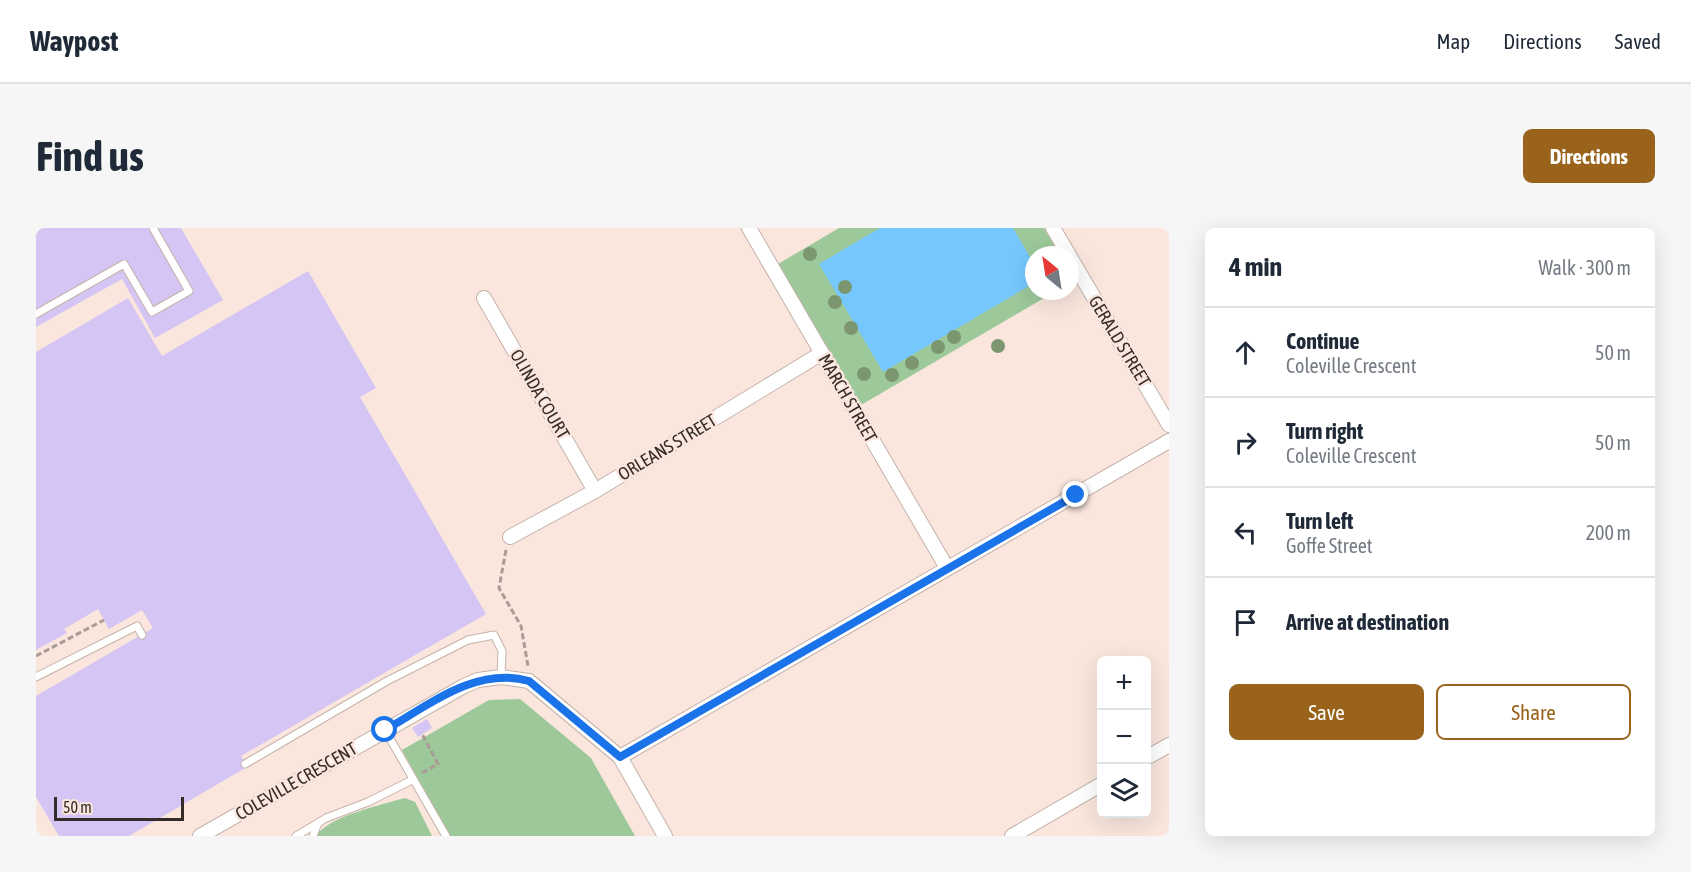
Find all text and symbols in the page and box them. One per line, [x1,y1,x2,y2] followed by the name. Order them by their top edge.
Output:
[30,25,118,57] text: Waypost
[1436,29,1470,53] text: Map
[1503,29,1582,53] text: Directions
[1615,29,1661,53] text: Saved
[1523,129,1655,183] button: Directions
[36,132,144,180] text: Find us
[1025,246,1079,300] north arrow
[1229,252,1282,282] text: 4 min
[1539,256,1631,279] text: Walk · 300 m
[1085,292,1155,390] street label: GERALD STREET
[1286,328,1360,354] text: Continue
[1229,336,1262,369] icon: ahead
[1595,341,1631,364] text: 50 m
[506,346,574,443] street label: OLINDA COURT
[814,350,882,446] street label: MARCH STREET
[1286,354,1416,377] text: Coleville Crescent
[614,409,720,485] street label: ORLEANS STREET
[1286,418,1363,444] text: Turn right
[1229,426,1262,459] icon: right
[1595,431,1631,454] text: 50 m
[1286,444,1416,467] text: Coleville Crescent
[1062,481,1088,507] route end
[1286,508,1353,534] text: Turn left
[1229,516,1262,549] icon: left
[1586,521,1631,544] text: 200 m
[1286,534,1373,557] text: Goffe Street
[1229,606,1262,639] icon: arrive
[1286,609,1449,635] text: Arrive at destination
[1097,656,1151,818] map controls
[1097,656,1151,710] button: +
[1229,684,1424,740] button: Save
[1436,684,1631,740] button: Share
[1097,710,1151,764] button: −
[371,716,397,742] route start
[231,738,361,824] street label: COLEVILLE CRESCENT
[1097,764,1151,818] button: layers
[54,794,184,822] scale bar
[63,798,92,816] text: 50 m

